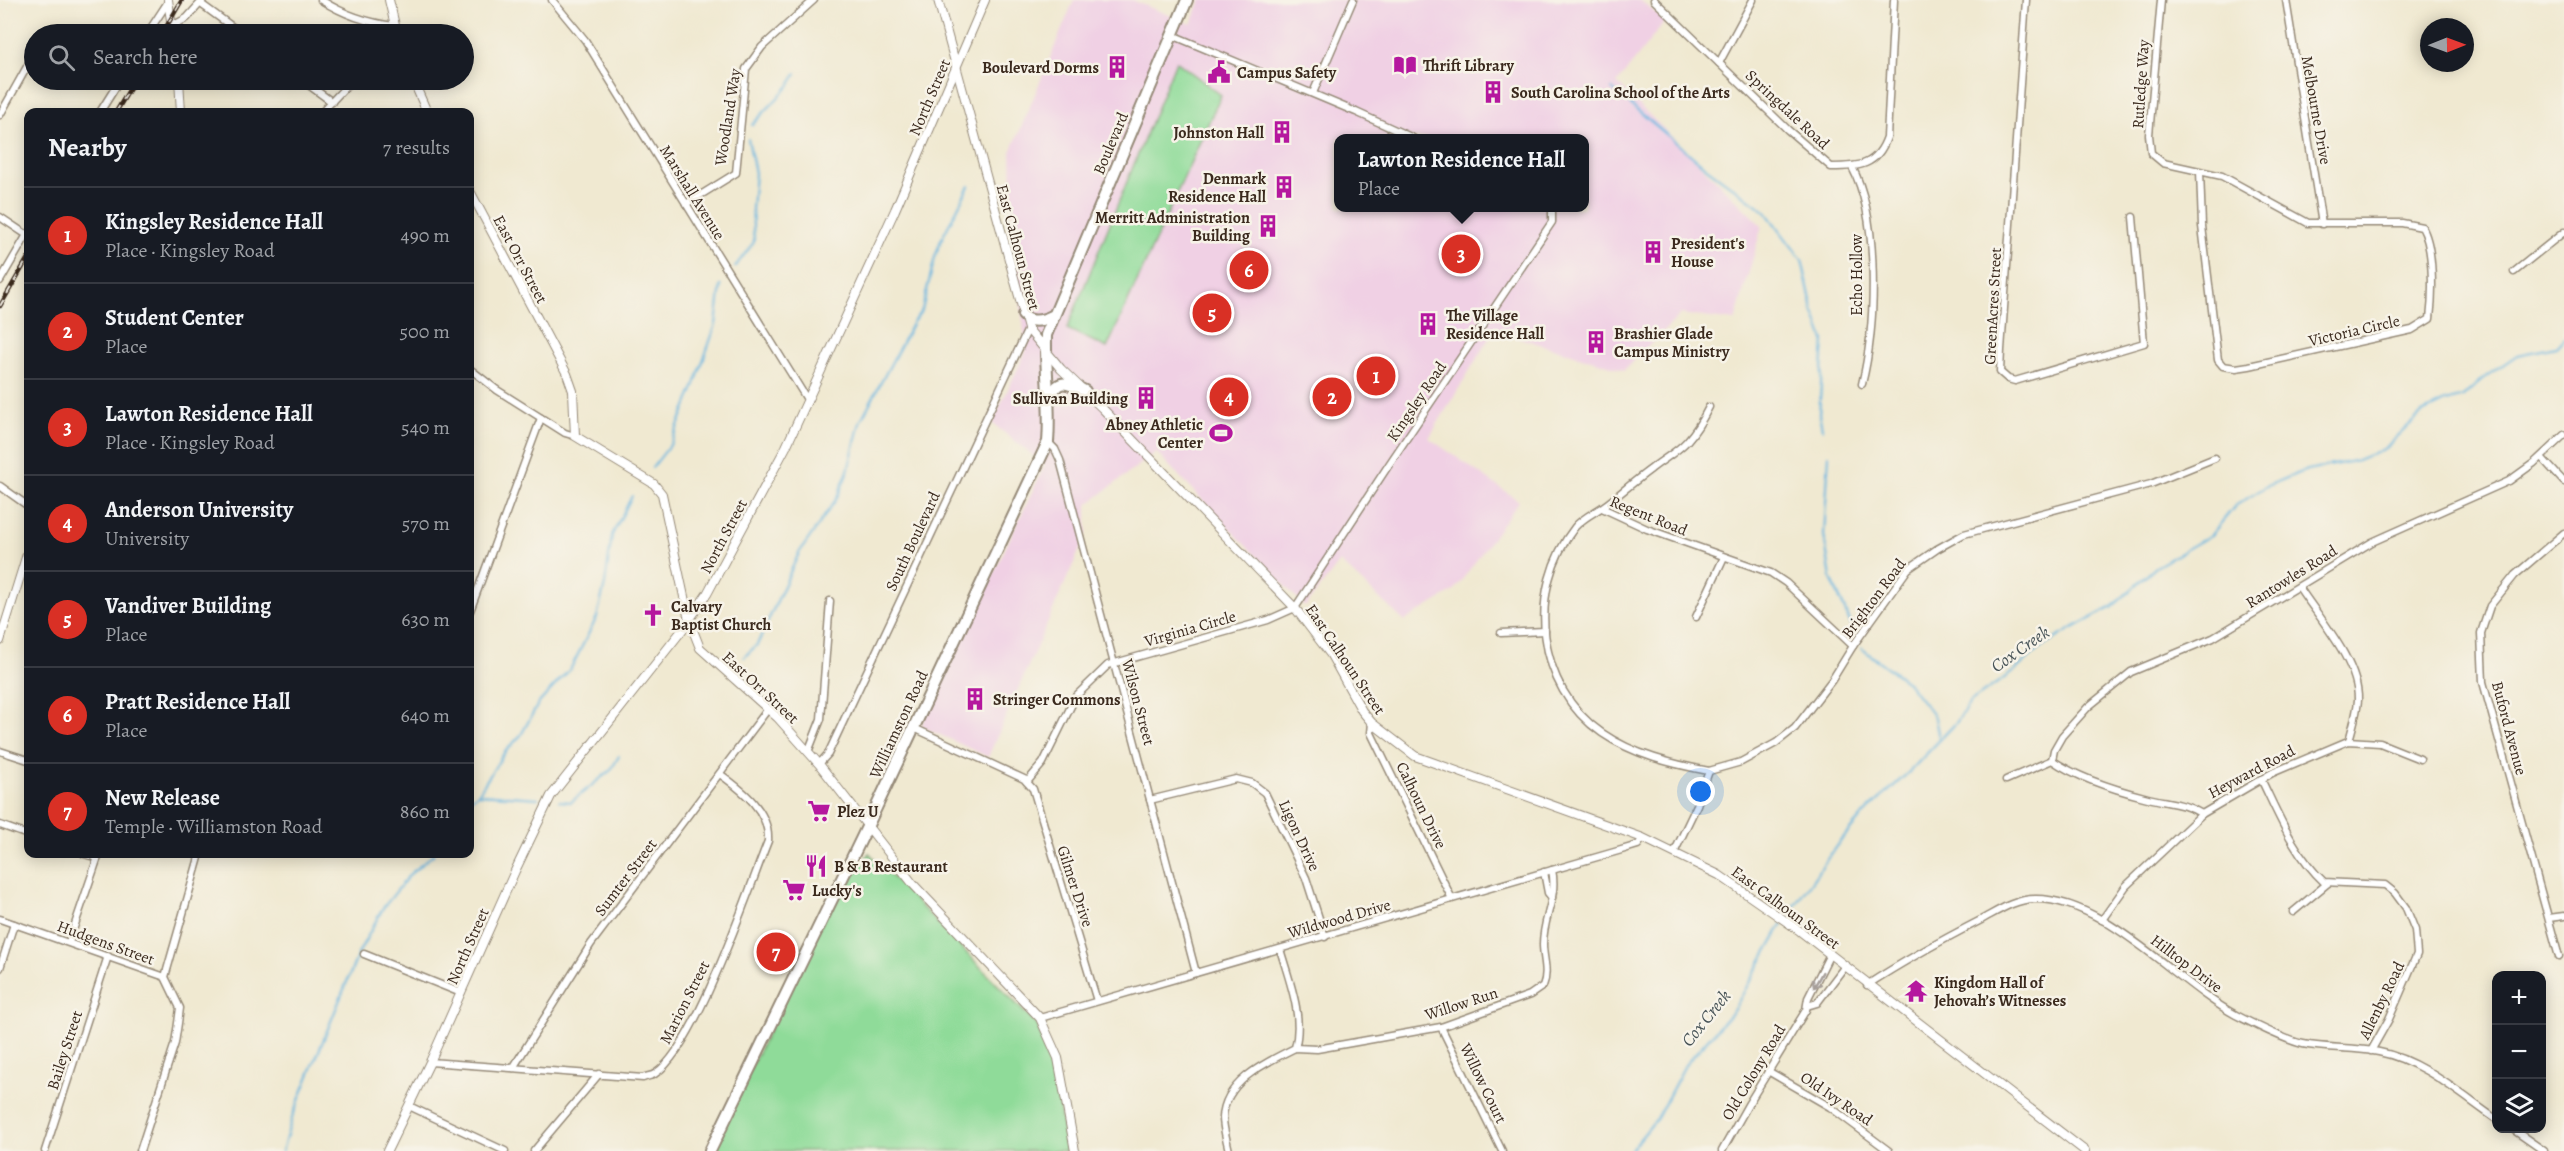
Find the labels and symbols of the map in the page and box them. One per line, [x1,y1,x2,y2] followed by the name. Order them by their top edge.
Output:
[2420,18,2474,72] north arrow
[2127,38,2155,129] street label: Rutledge Way
[1392,52,1418,78] library icon: Thrift Library
[1104,54,1130,80] building icon: Boulevard Dorms
[2296,54,2336,166] street label: Melbourne Drive
[1423,55,1514,77] place label: Thrift Library
[904,56,956,139] street label: North Street
[982,57,1099,79] place label: Boulevard Dorms
[1206,59,1232,85] public building icon: Campus Safety
[1237,62,1337,84] place label: Campus Safety
[1740,65,1835,155] street label: Springdale Road
[709,66,747,168] street label: Woodland Way
[1480,79,1506,105] building icon: South Carolina School of the Arts
[1511,82,1730,104] place label: South Carolina School of the Arts
[1088,108,1134,178] street label: Boulevard
[1269,119,1295,145] building icon: Johnston Hall
[1174,122,1265,144] place label: Johnston Hall
[654,141,730,244] street label: Marshall Avenue
[1168,168,1267,208] place label: Denmark Residence Hall
[1271,174,1297,200] building icon: Denmark Residence Hall
[991,182,1045,313] street label: East Calhoun Street
[1095,207,1251,247] place label: Merritt Administration Building
[488,211,553,308] street label: East Orr Street
[1255,213,1281,239] building icon: Merritt Administration Building
[1442,232,1480,276] pin: 3
[1671,233,1745,273] place label: President's House
[1846,233,1868,316] street label: Echo Hollow
[1640,239,1666,265] building icon: President's House
[1979,247,2007,365] street label: GreenAcres Street
[1230,248,1268,292] pin: 6
[1192,290,1232,336] pin: 5
[1446,305,1545,345] place label: The Village Residence Hall
[2305,310,2402,352] street label: Victoria Circle
[1415,311,1441,337] building icon: The Village Residence Hall
[1614,323,1730,363] place label: Brashier Glade Campus Ministry
[1583,329,1609,355] building icon: Brashier Glade Campus Ministry
[1356,354,1396,398] pin: 1
[1382,357,1452,446] street label: Kingsley Road
[1210,374,1248,420] pin: 4
[1312,374,1352,420] pin: 2
[1133,385,1159,411] building icon: Sullivan Building
[1013,388,1129,410] place label: Sullivan Building
[1105,414,1203,454] place label: Abney Athletic Center
[1208,420,1234,446] sports icon: Abney Athletic Center
[880,488,946,595] street label: South Boulevard
[1606,490,1691,542] street label: Regent Road
[695,495,753,578] street label: North Street
[2242,540,2342,614] street label: Rantowles Road
[1836,554,1911,643] street label: Brighton Road
[671,596,772,636] place label: Calvary Baptist Church
[1300,600,1390,719] street label: East Calhoun Street
[640,602,666,628] church icon: Calvary Baptist Church
[1141,605,1239,653] street label: Virginia Circle
[1986,620,2054,678] water label: Cox Creek
[717,647,803,729] street label: East Orr Street
[1116,656,1160,748] street label: Wilson Street
[864,666,934,783] street label: Williamston Road
[2486,679,2532,778] street label: Buford Avenue
[962,686,988,712] building icon: Stringer Commons
[993,689,1120,711] place label: Stringer Commons
[2204,740,2299,804] street label: Heyward Road
[1391,758,1452,853] street label: Calhoun Drive
[1686,777,1715,806] your location
[1273,796,1325,875] street label: Ligon Drive
[806,798,832,824] supermarket icon: Plez U
[837,801,879,823] place label: Plez U
[589,834,662,921] street label: Sumter Street
[1052,843,1099,930] street label: Gilmer Drive
[803,853,829,879] restaurant icon: B & B Restaurant
[834,856,949,878] place label: B & B Restaurant
[1727,861,1844,955] street label: East Calhoun Street
[781,877,807,903] supermarket icon: Lucky's
[812,880,862,902] place label: Lucky's
[1284,894,1393,944] street label: Wildwood Drive
[441,905,495,988] street label: North Street
[54,915,157,971] street label: Hudgens Street
[2146,929,2227,998] street label: Hilltop Drive
[756,930,796,974] pin: 7
[654,957,715,1048] street label: Marion Street
[2353,957,2410,1044] street label: Allenby Road
[1812,971,1824,988] one-way arrow
[1934,972,2066,1012] place label: Kingdom Hall of Jehovah’s Witnesses
[1903,978,1929,1004] temple icon: Kingdom Hall of Jehovah’s Witnesses
[1421,982,1501,1026] street label: Willow Run
[1676,985,1736,1051] water label: Cox Creek
[42,1008,88,1093] street label: Bailey Street
[1717,1020,1791,1125] street label: Old Colony Road
[1454,1039,1512,1127] street label: Willow Court
[1796,1067,1877,1131] street label: Old Ivy Road

